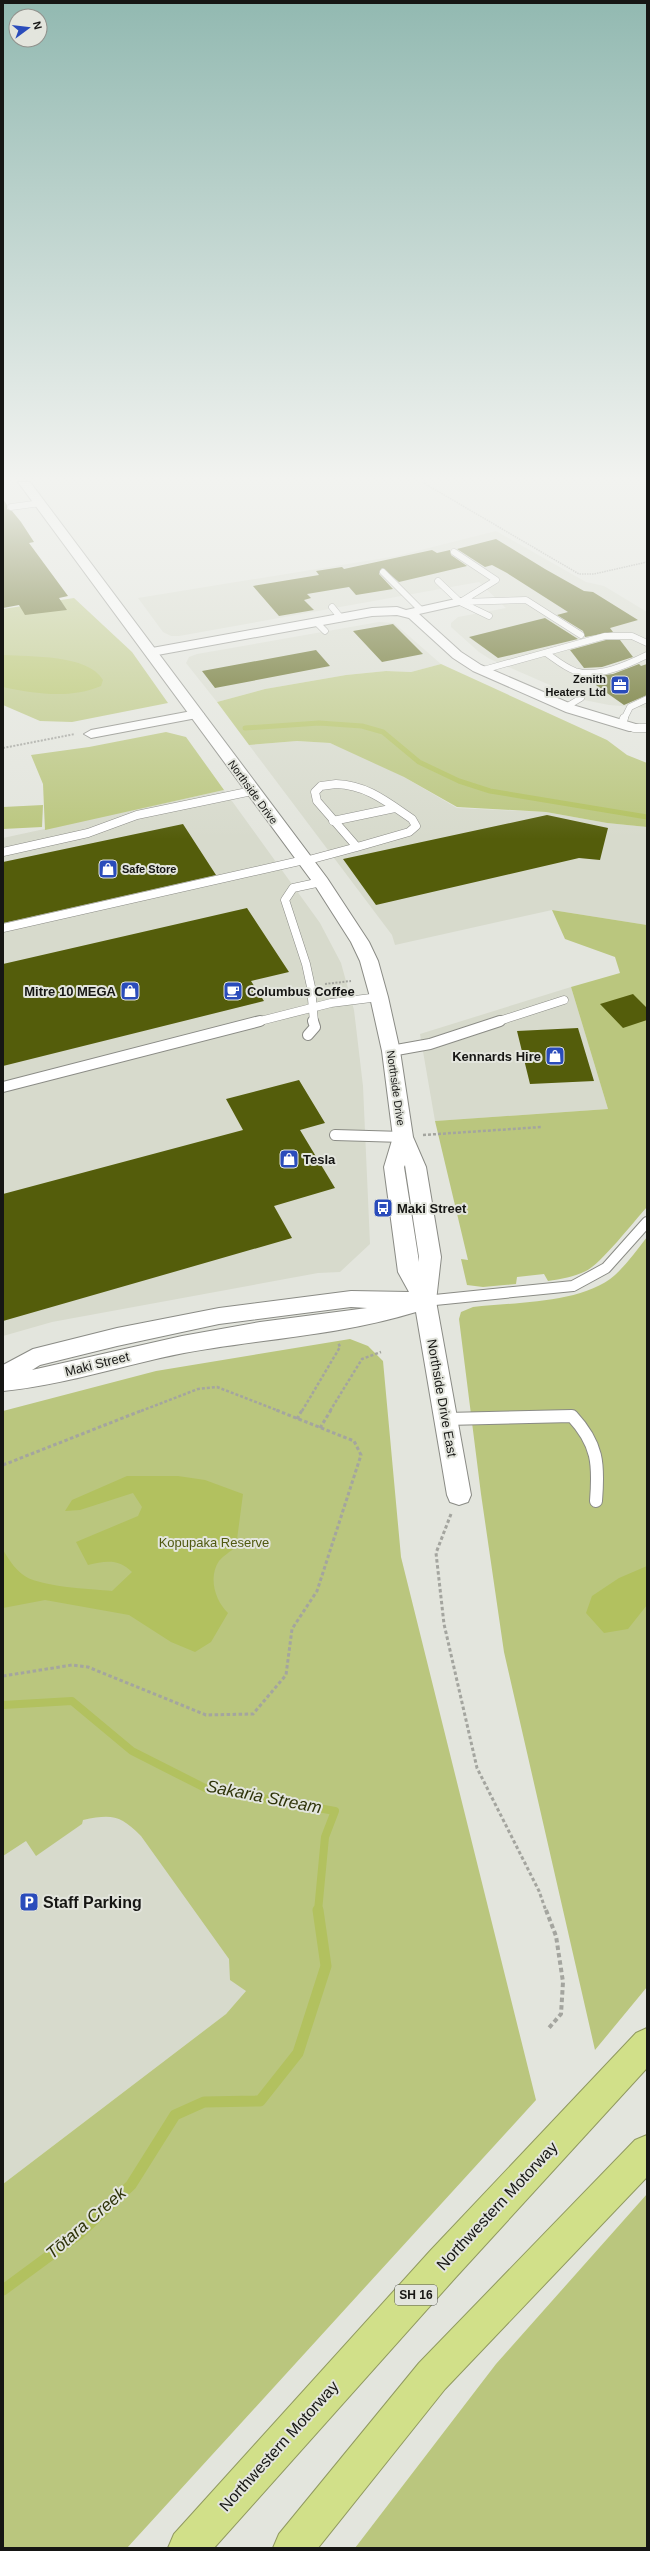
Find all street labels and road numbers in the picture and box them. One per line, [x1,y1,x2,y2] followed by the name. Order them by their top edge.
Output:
[226,758,280,826] street label: Northside Drive
[385,1050,407,1126] street label: Northside Drive
[424,1338,460,1458] street label: Northside Drive East
[63,1349,131,1379] street label: Maki Street
[433,2138,561,2274] street label: Northwestern Motorway
[395,2285,437,2305] road number: SH 16
[216,2378,342,2514] street label: Northwestern Motorway

